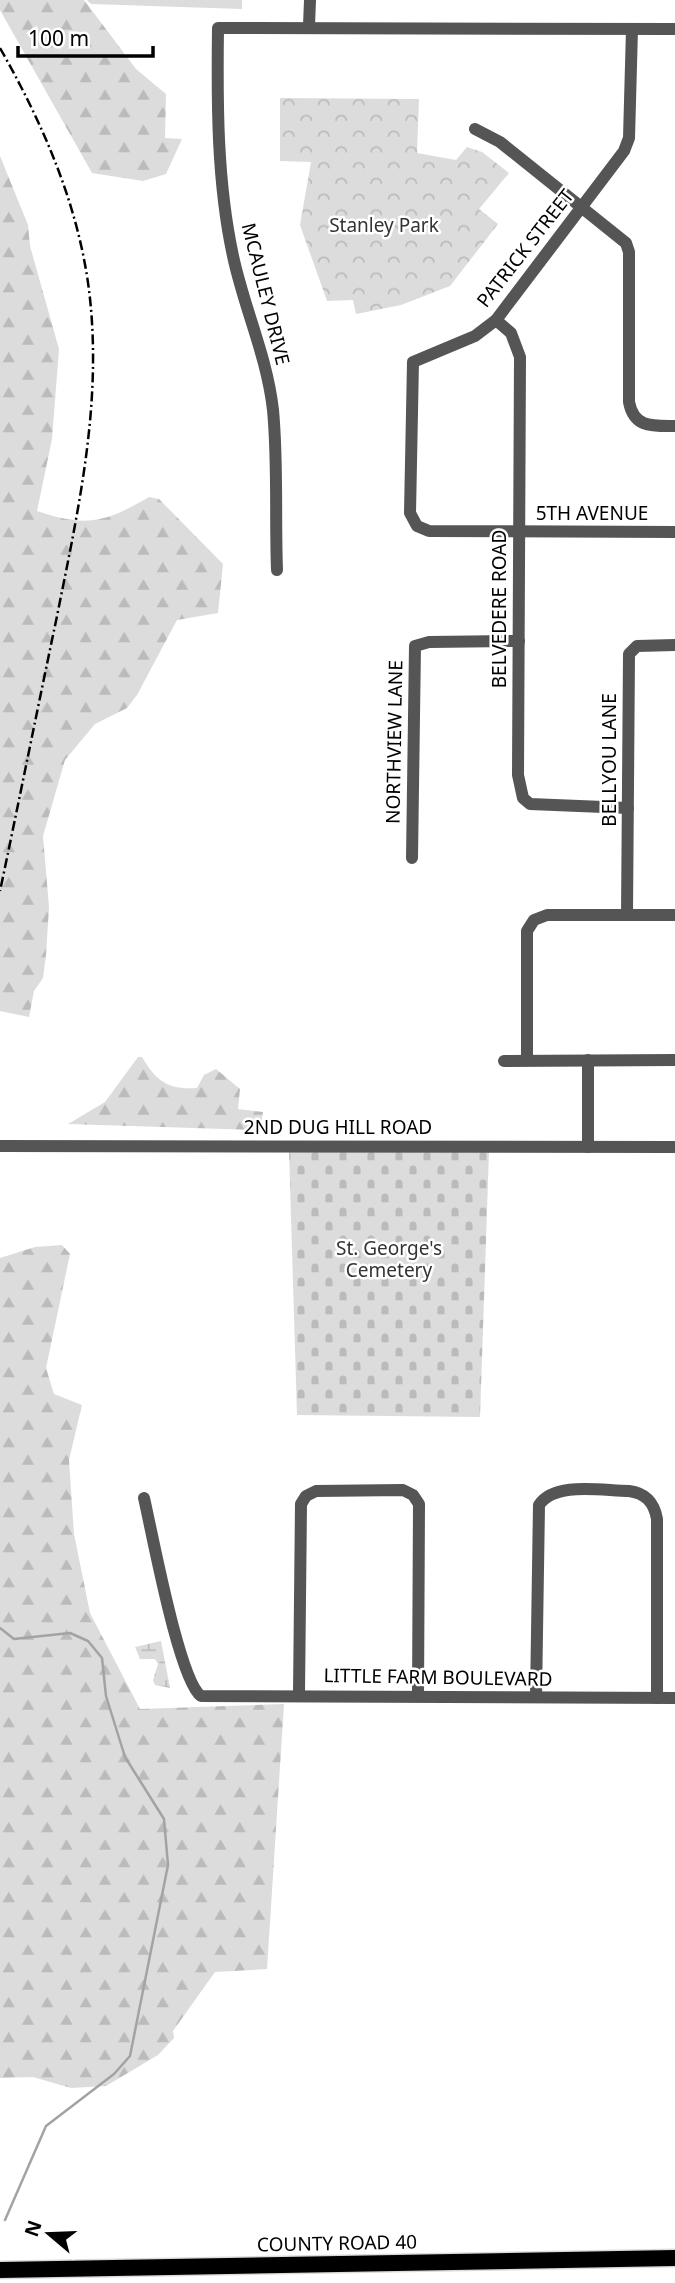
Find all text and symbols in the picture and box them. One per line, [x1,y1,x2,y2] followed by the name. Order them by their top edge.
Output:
[18,14,152,58] scale bar
[28,24,89,52] text: 100 m
[471,183,580,313] street label: PATRICK STREET
[329,212,439,238] park label: Stanley Park
[236,220,296,368] street label: MCAULEY DRIVE
[536,500,648,526] street label: 5TH AVENUE
[486,530,512,688] street label: BELVEDERE ROAD
[380,660,408,824] street label: NORTHVIEW LANE
[596,693,622,827] street label: BELLYOU LANE
[244,1114,432,1140] street label: 2ND DUG HILL ROAD
[336,1235,442,1283] park label: St. George's Cemetery
[323,1662,553,1692] street label: LITTLE FARM BOULEVARD
[14,2199,84,2269] north arrow
[18,2217,48,2240] text: N
[257,2229,417,2257] street label: COUNTY ROAD 40

